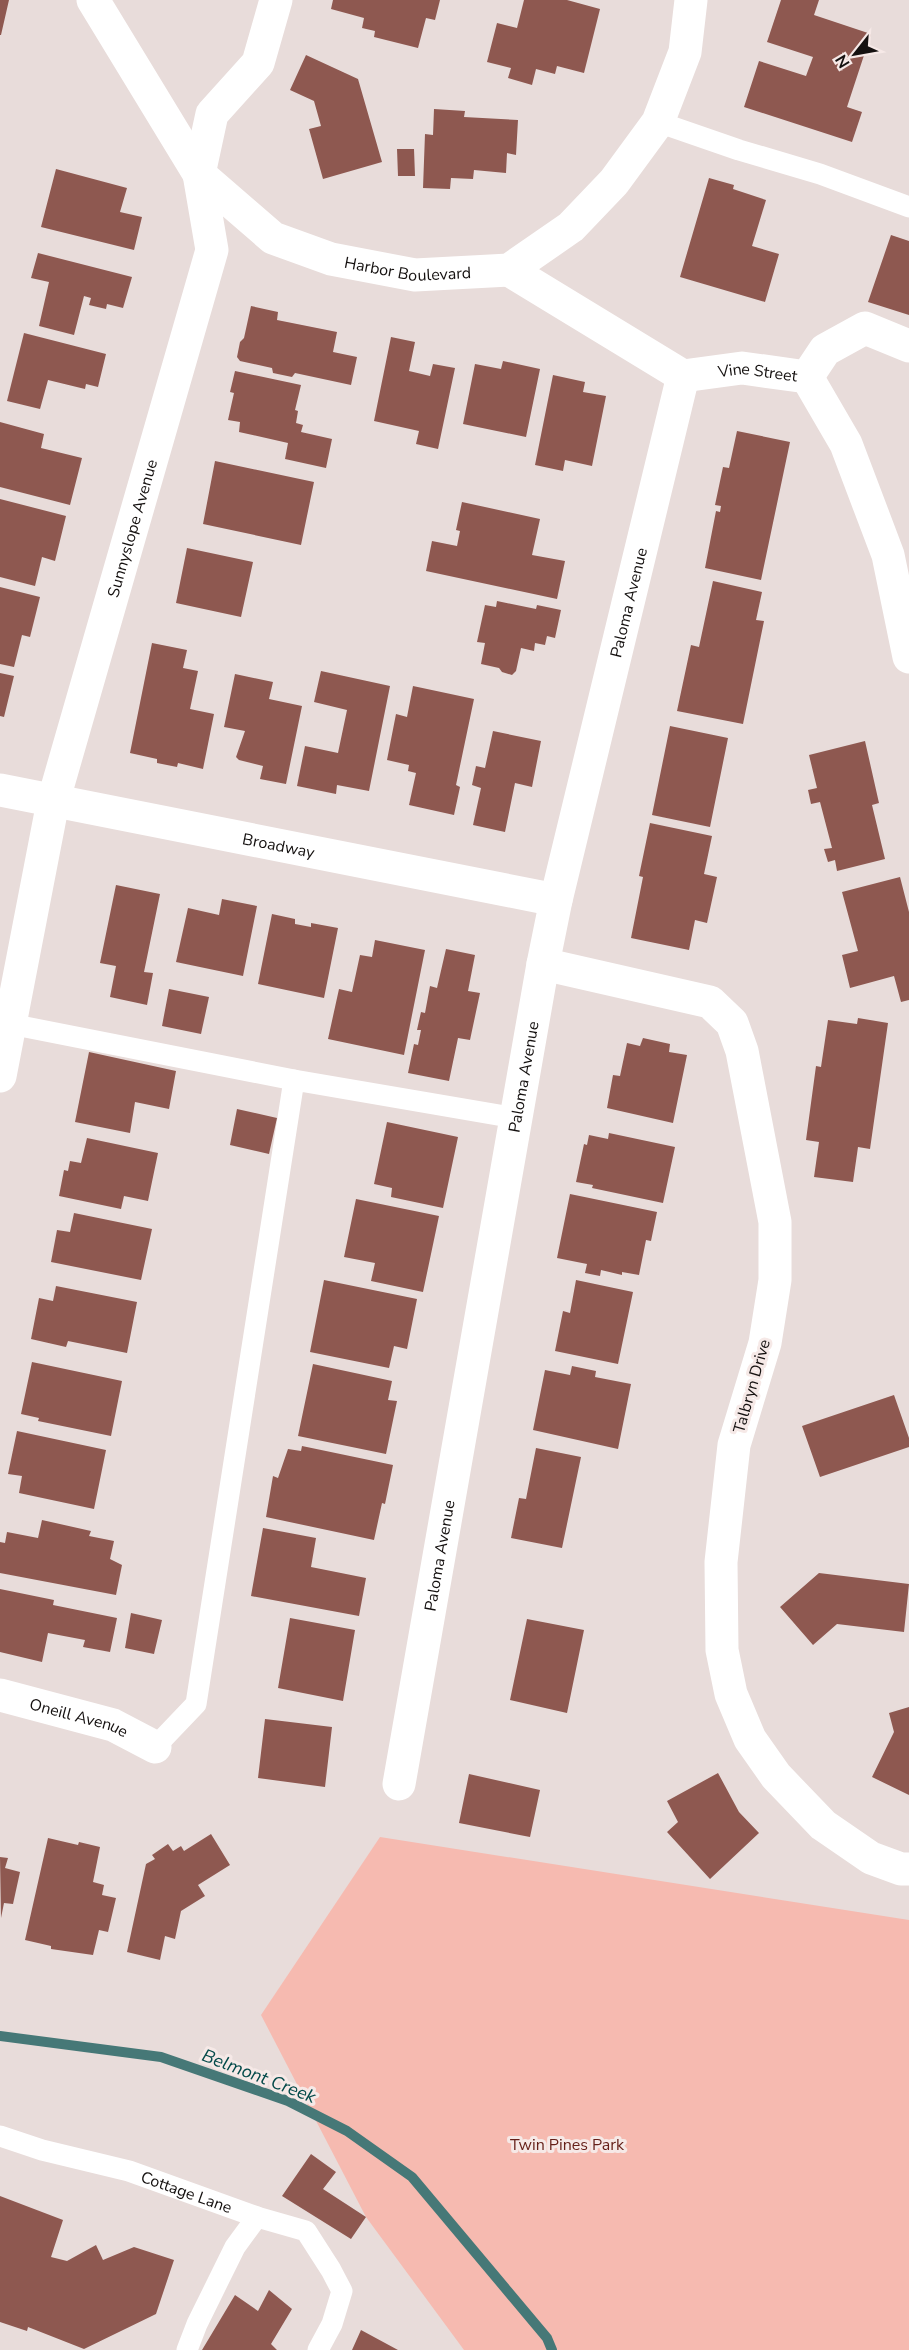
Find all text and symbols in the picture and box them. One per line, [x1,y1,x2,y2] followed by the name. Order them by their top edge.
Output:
[825,24,885,84] north arrow
[830,50,856,72] text: N
[342,252,472,287] street label: Harbor Boulevard
[716,358,799,388] street label: Vine Street
[103,457,163,600] street label: Sunnyslope Avenue
[605,545,653,660] street label: Paloma Avenue
[240,828,317,864] street label: Broadway
[504,1020,545,1134] street label: Paloma Avenue
[728,1337,776,1436] street label: Talbryn Drive
[420,1498,461,1613] street label: Paloma Avenue
[27,1693,132,1743] street label: Oneill Avenue
[199,2043,320,2109] water label: Belmont Creek
[510,2134,625,2156] park label: Twin Pines Park
[138,2166,235,2219] street label: Cottage Lane

